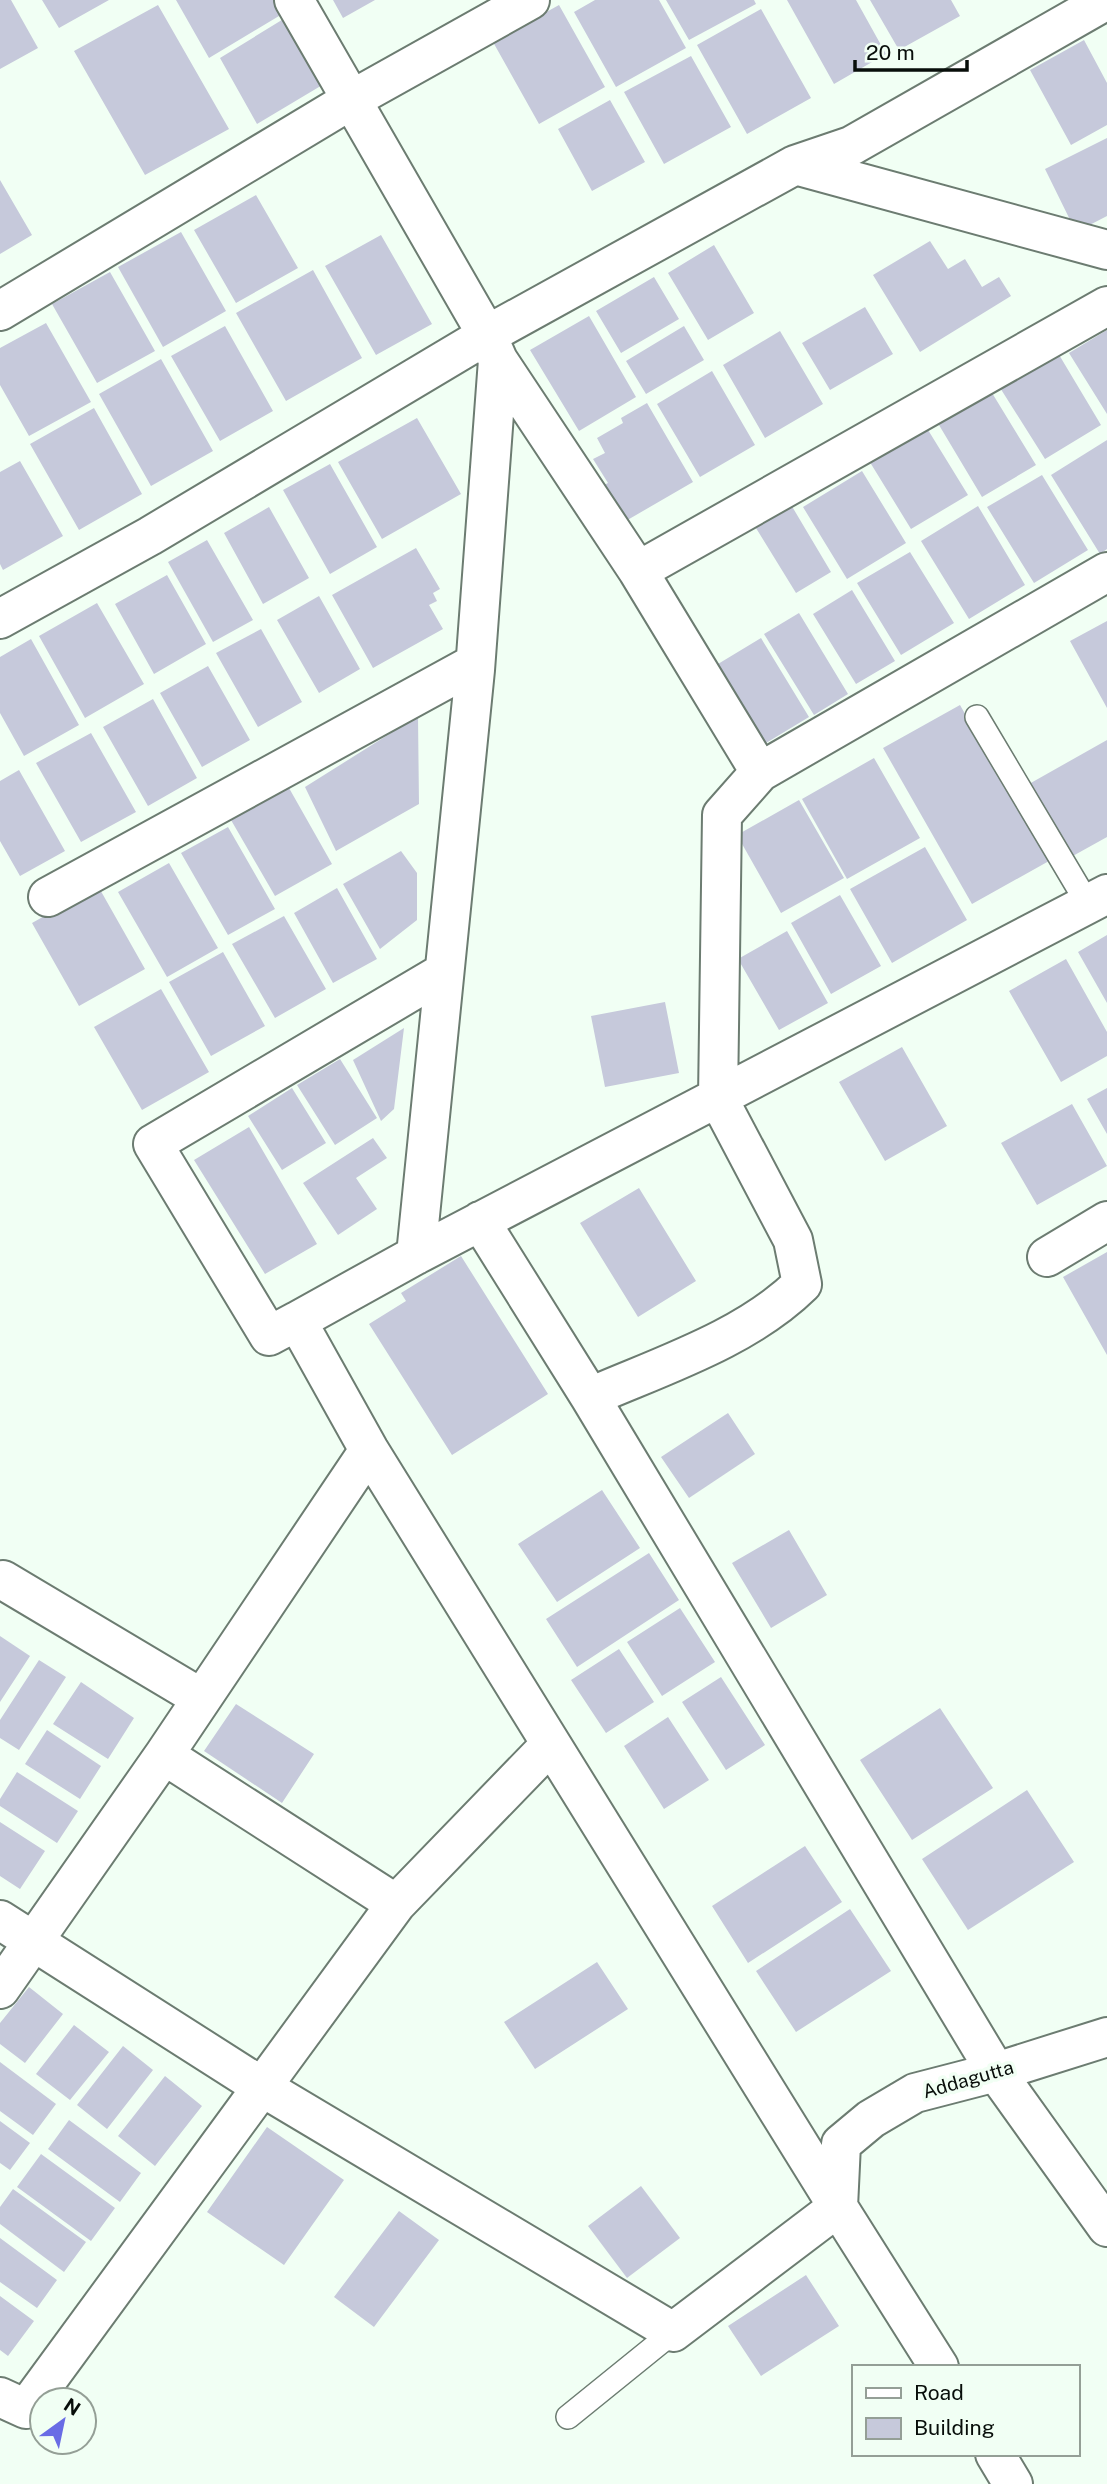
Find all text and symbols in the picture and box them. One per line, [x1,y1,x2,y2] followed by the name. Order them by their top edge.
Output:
[855,28,967,72] scale bar
[866,40,915,65] text: 20 m
[920,2056,1016,2102] street label: Addagutta
[852,2365,1079,2456] legend
[914,2380,964,2405] text: Road
[28,2386,98,2456] north arrow
[60,2393,84,2420] text: N
[914,2415,995,2440] text: Building

